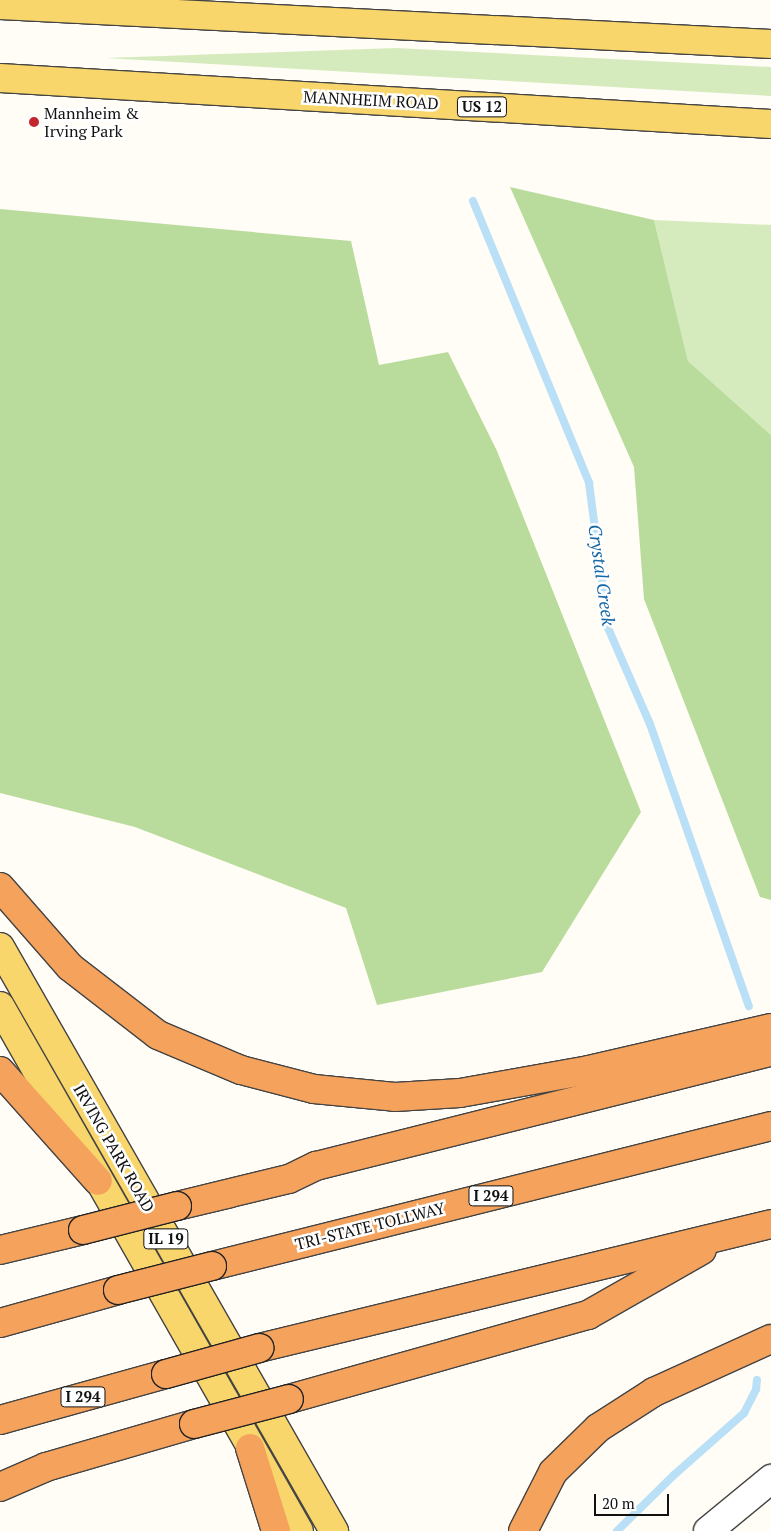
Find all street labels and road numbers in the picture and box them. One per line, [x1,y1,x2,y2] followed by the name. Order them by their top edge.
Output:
[303,87,439,113] street label: MANNHEIM ROAD
[456,94,508,120] road number: US 12
[70,1081,158,1215] street label: IRVING PARK ROAD
[467,1184,515,1208] road number: I 294
[293,1198,447,1254] street label: TRI-STATE TOLLWAY
[142,1226,190,1252] road number: IL 19
[59,1384,107,1410] road number: I 294

